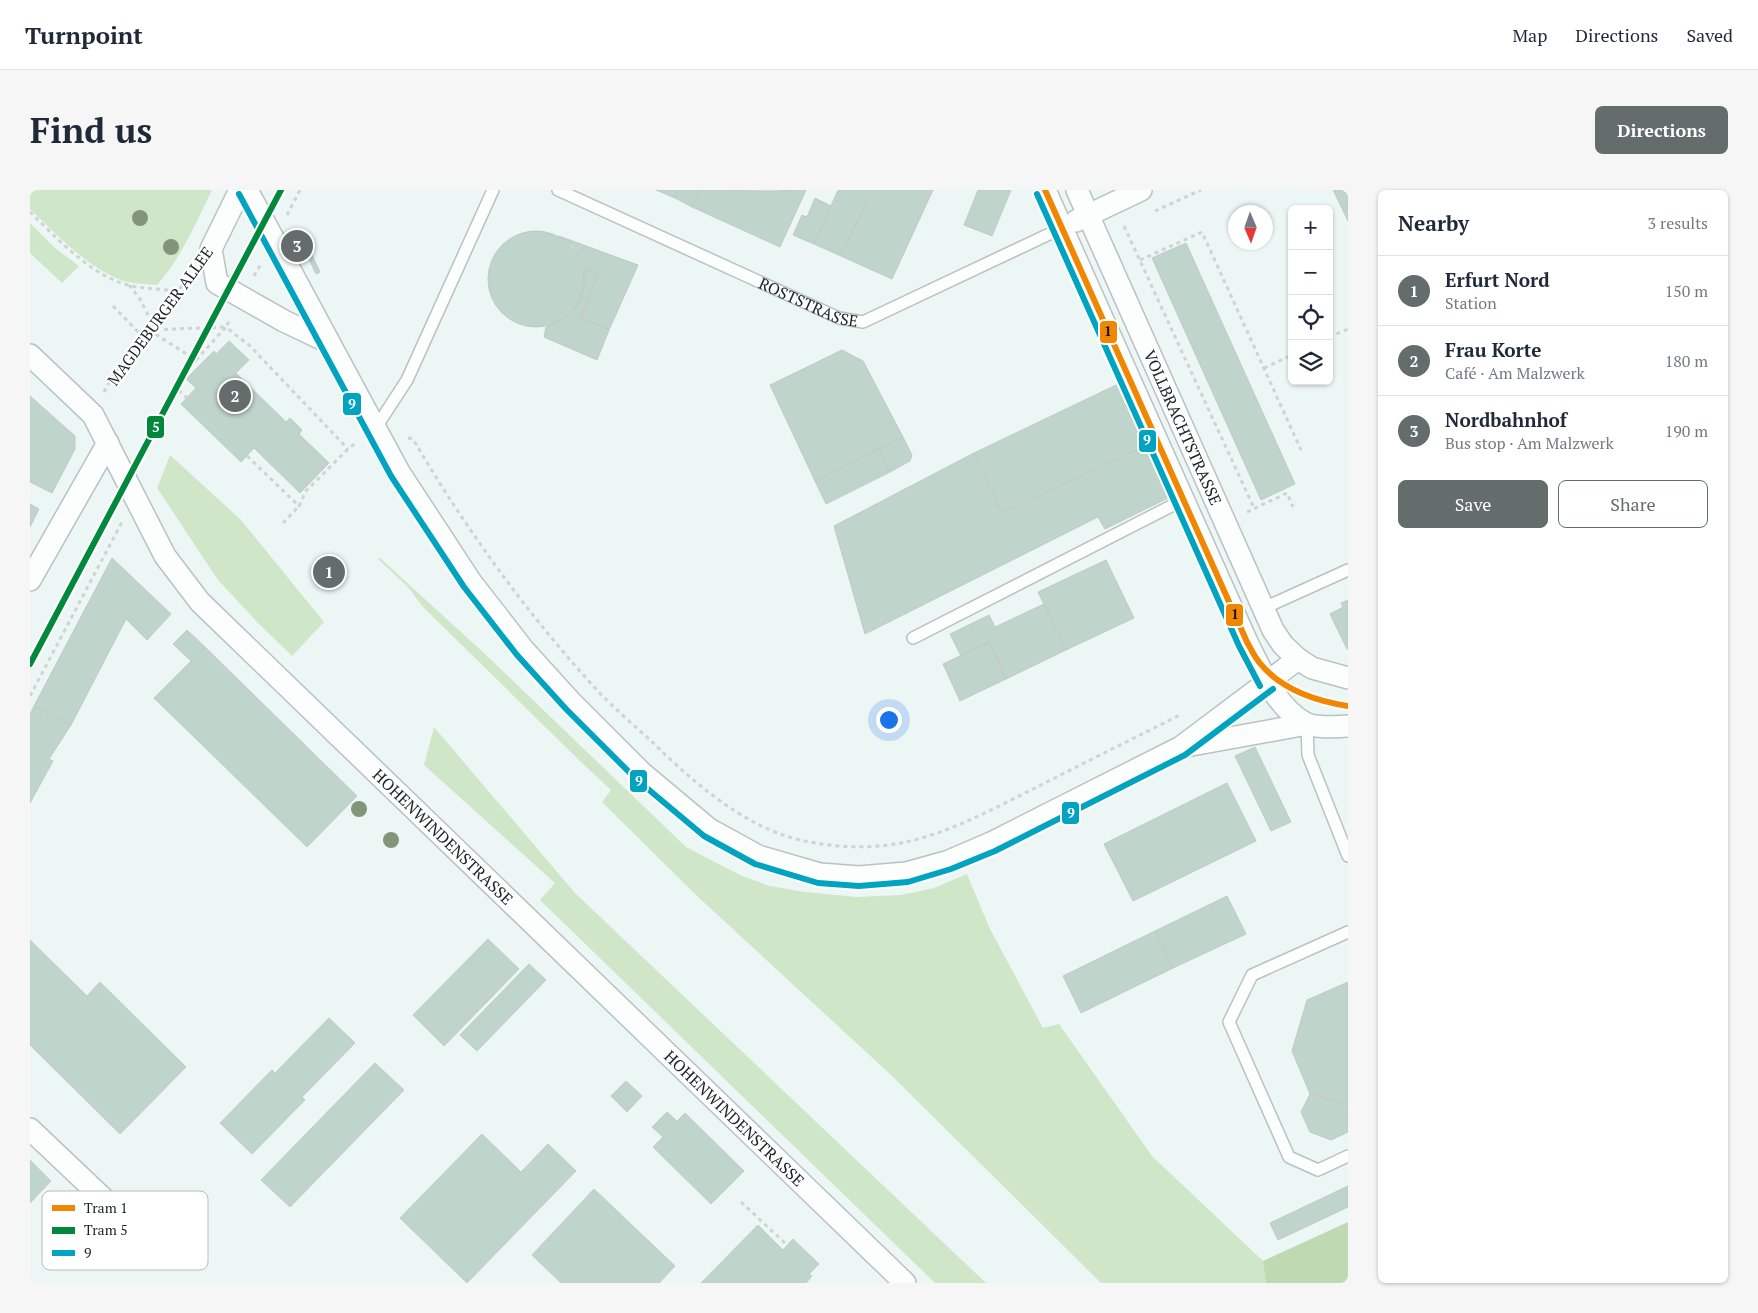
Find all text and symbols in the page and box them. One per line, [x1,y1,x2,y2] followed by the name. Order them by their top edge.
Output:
[25,19,143,51] text: Turnpoint
[1512,23,1547,47] text: Map
[1575,23,1658,47] text: Directions
[1686,23,1733,47] text: Saved
[1595,106,1728,154] button: Directions
[30,107,152,153] text: Find us
[1228,205,1273,250] north arrow
[1288,205,1333,385] map controls
[1288,205,1333,250] button: +
[1398,209,1469,237] text: Nearby
[1648,212,1708,234] text: 3 results
[281,227,313,265] pin: 3
[102,242,218,390] street label: MAGDEBURGER ALLEE
[1288,250,1333,295] button: −
[1445,267,1550,292] text: Erfurt Nord
[755,272,860,332] street label: ROSTSTRASSE
[1409,280,1419,302] text: 1
[1665,280,1708,302] text: 150 m
[1445,292,1497,314] text: Station
[1288,295,1333,340] button: locate
[1099,320,1118,344] line badge: 1
[1104,321,1112,340] text: 1
[1445,337,1542,362] text: Frau Korte
[1288,340,1333,385] button: layers
[1139,346,1227,509] street label: VOLLBRACHTSTRASSE
[1409,350,1419,372] text: 2
[1665,350,1708,372] text: 180 m
[1445,362,1585,384] text: Café · Am Malzwerk
[219,377,251,415] pin: 2
[342,392,362,416] line badge: 9
[348,394,356,413] text: 9
[1445,407,1567,432] text: Nordbahnhof
[146,415,165,439] line badge: 5
[152,417,160,436] text: 5
[1409,420,1419,442] text: 3
[1665,420,1708,442] text: 190 m
[1138,429,1157,453] line badge: 9
[1143,430,1151,449] text: 9
[1445,432,1614,454] text: Bus stop · Am Malzwerk
[1398,480,1548,528] button: Save
[1558,480,1708,528] button: Share
[313,553,345,591] pin: 1
[1225,603,1244,627] line badge: 1
[1231,604,1239,623] text: 1
[876,707,902,733] your location
[368,764,518,910] street label: HOHENWINDENSTRASSE
[629,769,648,793] line badge: 9
[635,771,643,790] text: 9
[1061,801,1080,825] line badge: 9
[1067,803,1075,822] text: 9
[659,1045,809,1191] street label: HOHENWINDENSTRASSE
[42,1191,208,1270] legend
[84,1198,128,1217] text: Tram 1
[84,1220,128,1239] text: Tram 5
[84,1243,91,1262] text: 9

